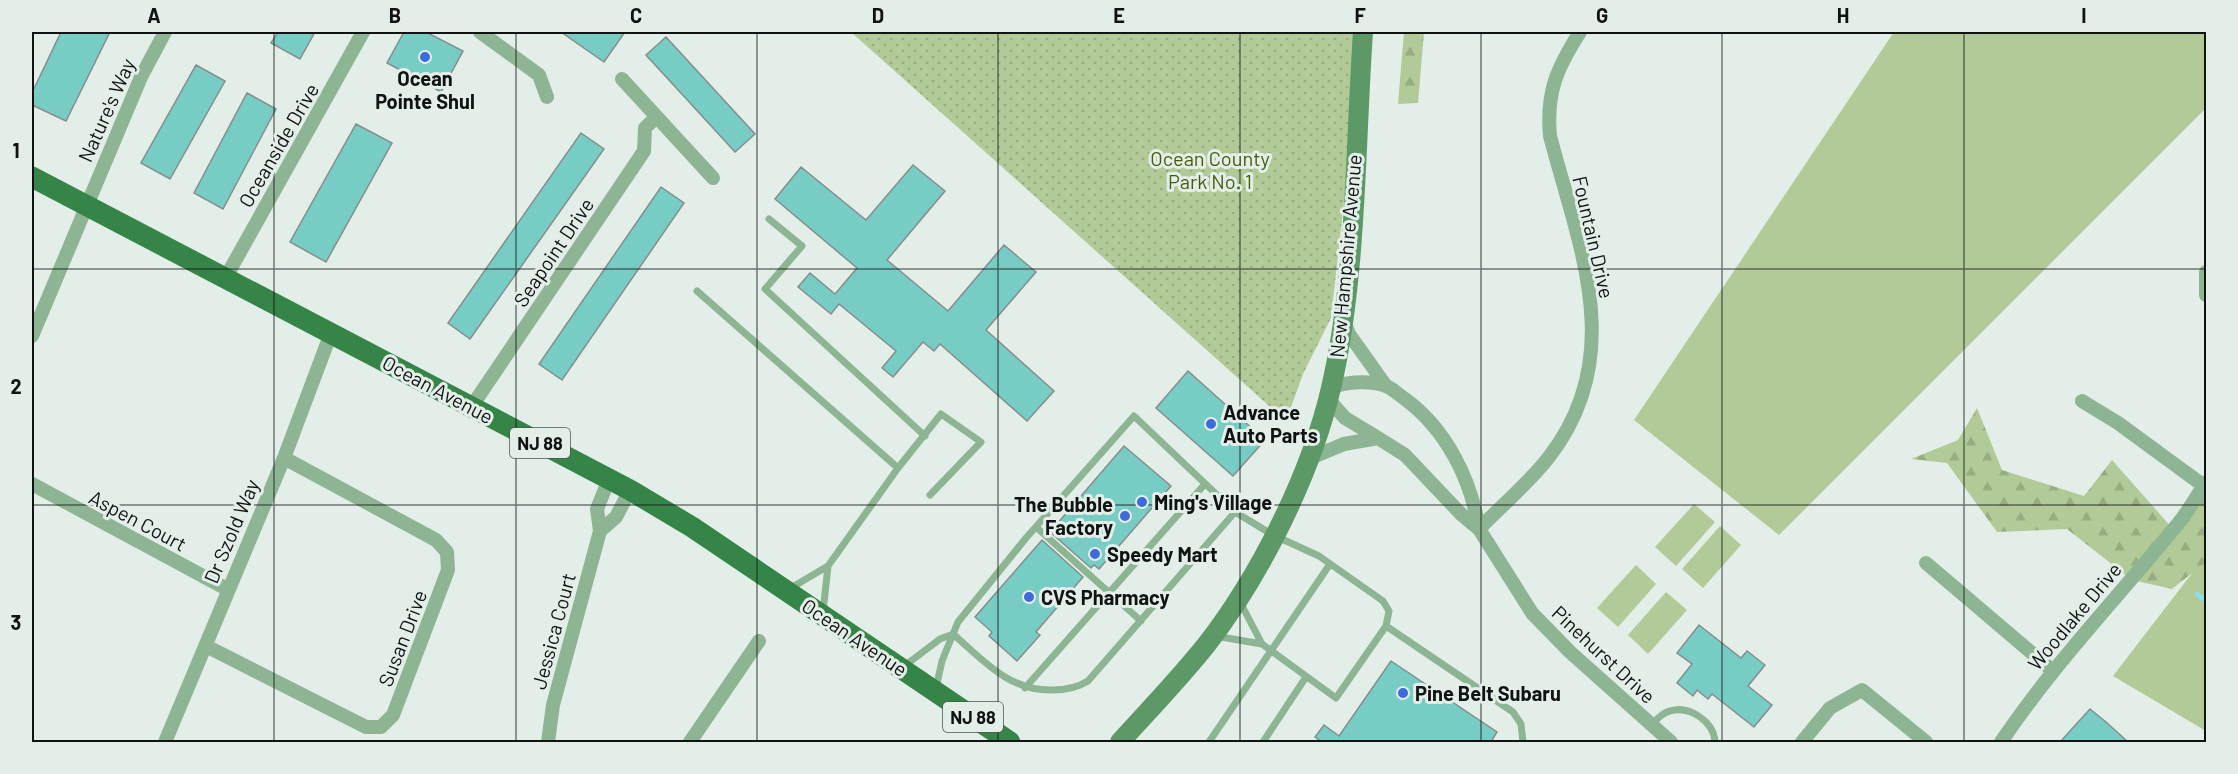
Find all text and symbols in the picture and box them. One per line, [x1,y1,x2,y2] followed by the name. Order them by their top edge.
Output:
[147,3,161,27] text: A
[389,3,401,27] text: B
[630,3,642,27] text: C
[872,3,884,27] text: D
[1113,3,1125,27] text: E
[1354,3,1366,27] text: F
[1596,3,1608,27] text: G
[1837,3,1849,27] text: H
[2081,3,2087,27] text: I
[418,50,432,64] marker: Ocean Pointe Shul
[73,55,139,165] street label: Nature's Way
[375,66,475,113] place label: Ocean Pointe Shul
[233,79,323,211] street label: Oceanside Drive
[12,138,20,162] text: 1
[1150,146,1270,193] park label: Ocean County Park No. 1
[1324,153,1366,359] street label: New Hampshire Avenue
[1568,173,1620,301] street label: Fountain Drive
[508,193,598,311] street label: Seapoint Drive
[379,350,497,428] street label: Ocean Avenue
[10,374,22,398] text: 2
[1223,400,1318,447] place label: Advance Auto Parts
[1204,417,1218,431] marker: Advance Auto Parts
[510,428,570,458] road number: NJ 88
[198,475,264,587] street label: Dr Szold Way
[85,484,191,556] street label: Aspen Court
[1154,490,1272,514] place label: Ming's Village
[1014,492,1113,539] place label: The Bubble Factory
[1135,495,1149,509] marker: Ming's Village
[1118,509,1132,523] marker: The Bubble Factory
[1107,542,1218,566] place label: Speedy Mart
[1088,547,1102,561] marker: Speedy Mart
[2022,557,2126,675] street label: Woodlake Drive
[526,570,580,692] street label: Jessica Court
[1041,585,1170,609] place label: CVS Pharmacy
[373,586,431,690] street label: Susan Drive
[1022,590,1036,604] marker: CVS Pharmacy
[798,593,912,681] street label: Ocean Avenue
[1547,600,1661,708] street label: Pinehurst Drive
[11,610,21,634] text: 3
[1415,681,1561,705] place label: Pine Belt Subaru
[1396,686,1410,700] marker: Pine Belt Subaru
[943,702,1003,732] road number: NJ 88

